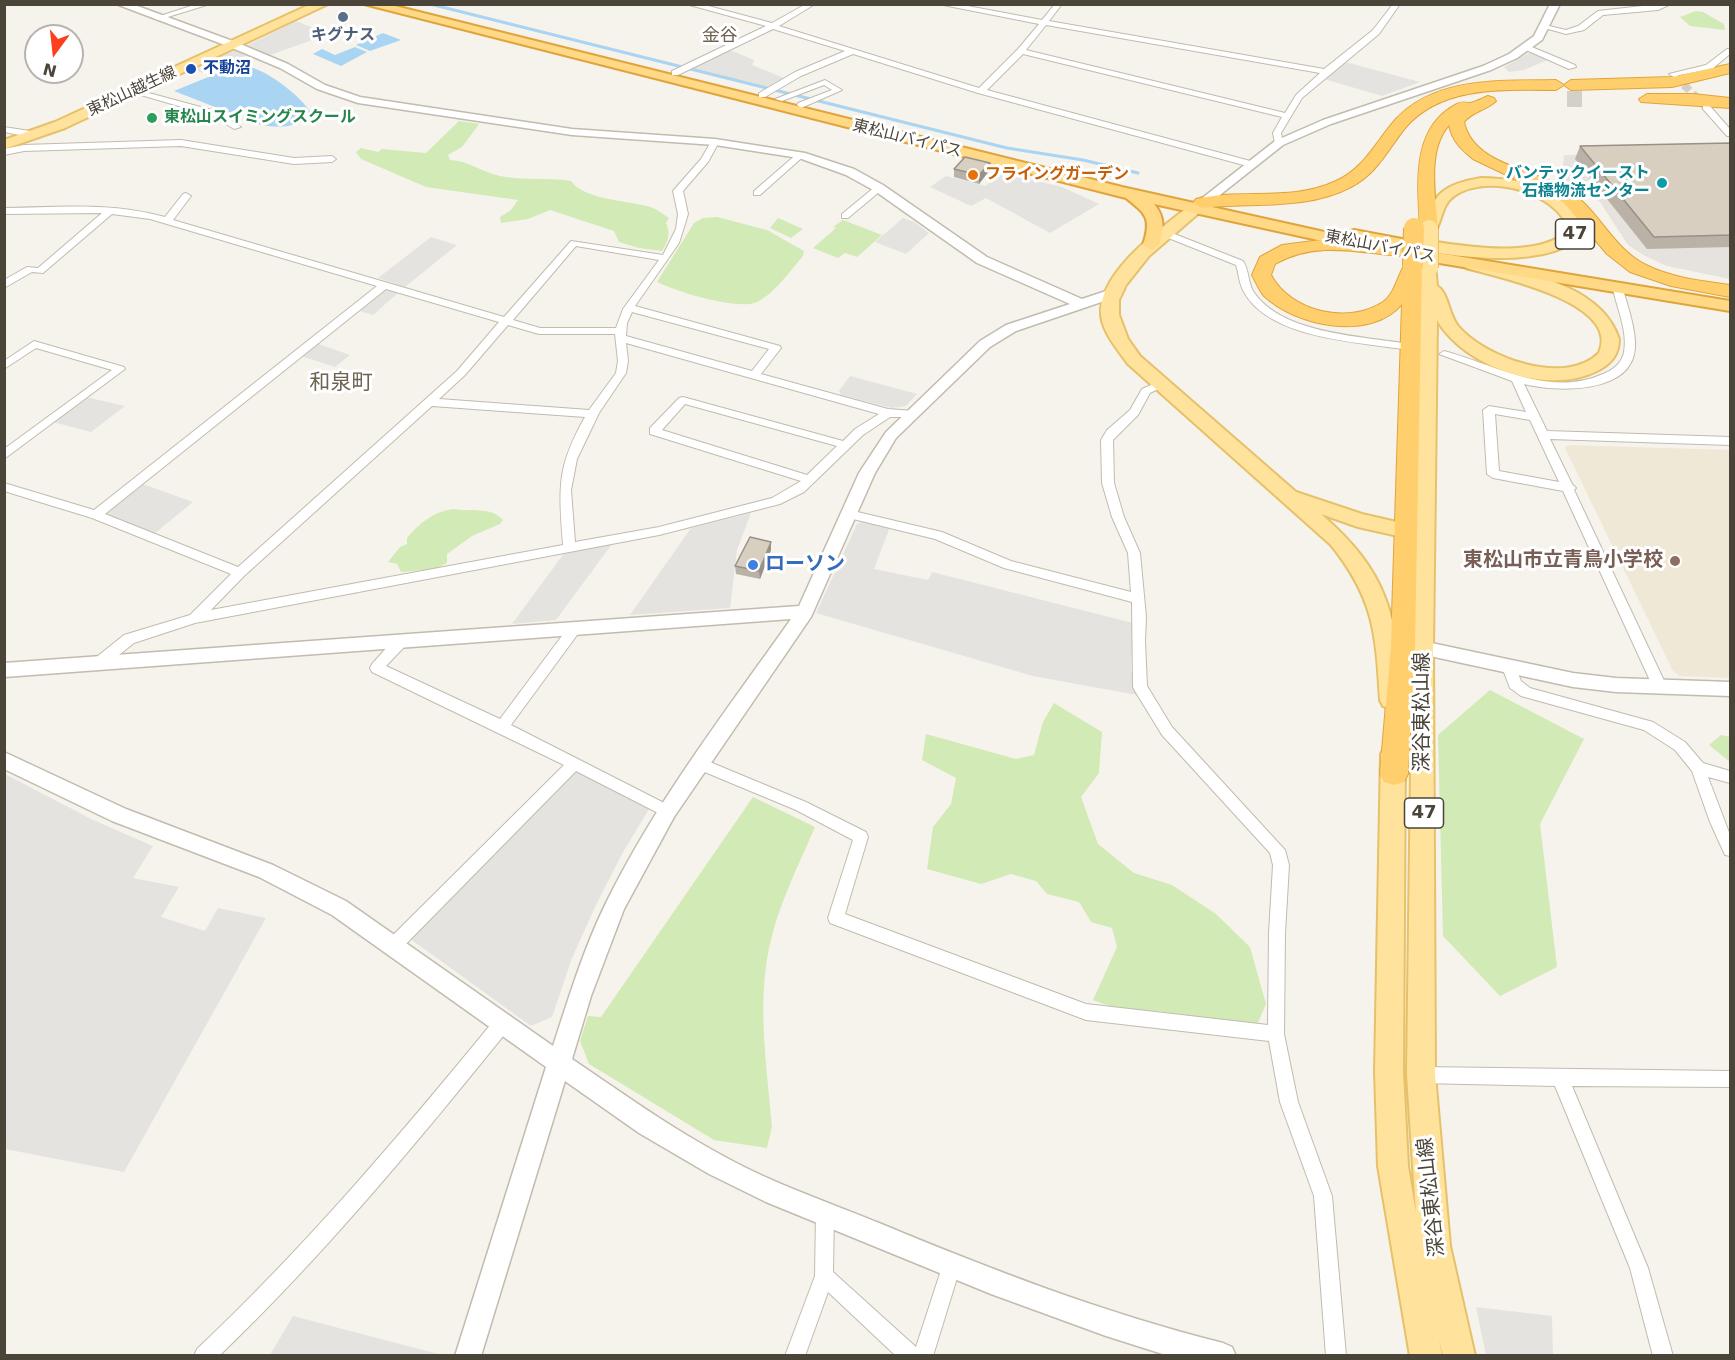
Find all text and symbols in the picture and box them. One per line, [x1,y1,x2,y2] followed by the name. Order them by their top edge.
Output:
[336,10,350,24] marker: キグナス
[24,24,84,84] north arrow
[702,25,738,47] district label: 金谷
[311,26,375,46] place label: キグナス
[41,59,59,81] text: N
[203,59,251,79] place label: 不動沼
[184,62,198,76] marker: 不動沼
[84,63,180,121] street label: 東松山越生線
[164,108,356,128] place label: 東松山スイミングスクール
[145,111,159,125] marker: 東松山スイミングスクール
[850,116,964,162] street label: 東松山バイパス
[1506,164,1650,202] place label: バンテックイースト 石橋物流センター
[985,165,1129,185] place label: フライングガーデン
[966,168,980,182] marker: フライングガーデン
[1655,176,1669,190] marker: バンテックイースト 石橋物流センター
[1556,219,1594,249] road number: 47
[1323,227,1437,267] street label: 東松山バイパス
[310,371,372,397] district label: 和泉町
[1463,549,1663,573] place label: 東松山市立青鳥小学校
[765,553,845,577] place label: ローソン
[1668,554,1682,568] marker: 東松山市立青鳥小学校
[746,558,760,572] marker: ローソン
[1411,652,1435,772] street label: 深谷東松山線
[1404,798,1444,828] road number: 47
[1414,1136,1450,1258] street label: 深谷東松山線

